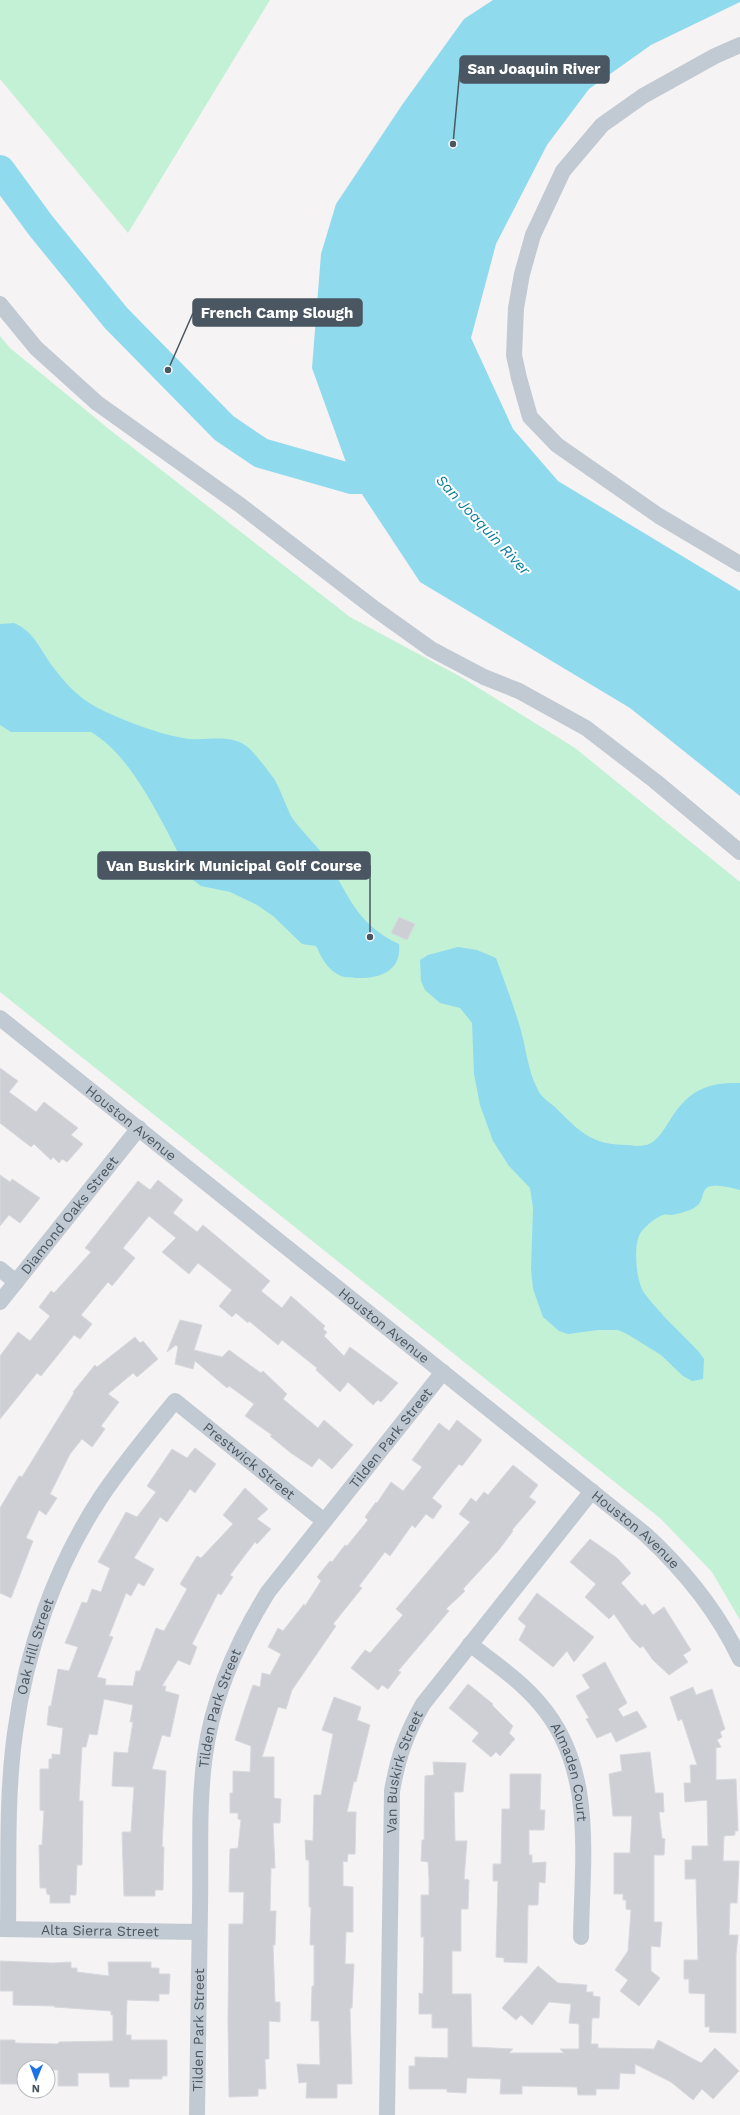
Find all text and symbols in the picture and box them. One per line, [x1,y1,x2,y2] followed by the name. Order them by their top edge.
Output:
[460,56,609,83] callout: San Joaquin River
[467,60,601,78] text: San Joaquin River
[193,299,362,326] callout: French Camp Slough
[201,304,353,322] text: French Camp Slough
[432,471,535,580] water label: San Joaquin River
[98,852,370,879] callout: Van Buskirk Municipal Golf Course
[106,857,362,875] text: Van Buskirk Municipal Golf Course
[83,1082,180,1164] street label: Houston Avenue
[17,1153,121,1277] street label: Diamond Oaks Street
[336,1284,433,1366] street label: Houston Avenue
[346,1385,435,1491] street label: Tilden Park Street
[200,1419,298,1503] street label: Prestwick Street
[589,1487,683,1572] street label: Houston Avenue
[13,1596,57,1696] street label: Oak Hill Street
[195,1646,244,1769] street label: Tilden Park Street
[383,1708,426,1834] street label: Van Buskirk Street
[547,1719,590,1822] street label: Almaden Court
[41,1922,159,1939] street label: Alta Sierra Street
[189,1968,207,2092] street label: Tilden Park Street
[16,2059,56,2099] north arrow
[32,2082,40,2095] text: N

